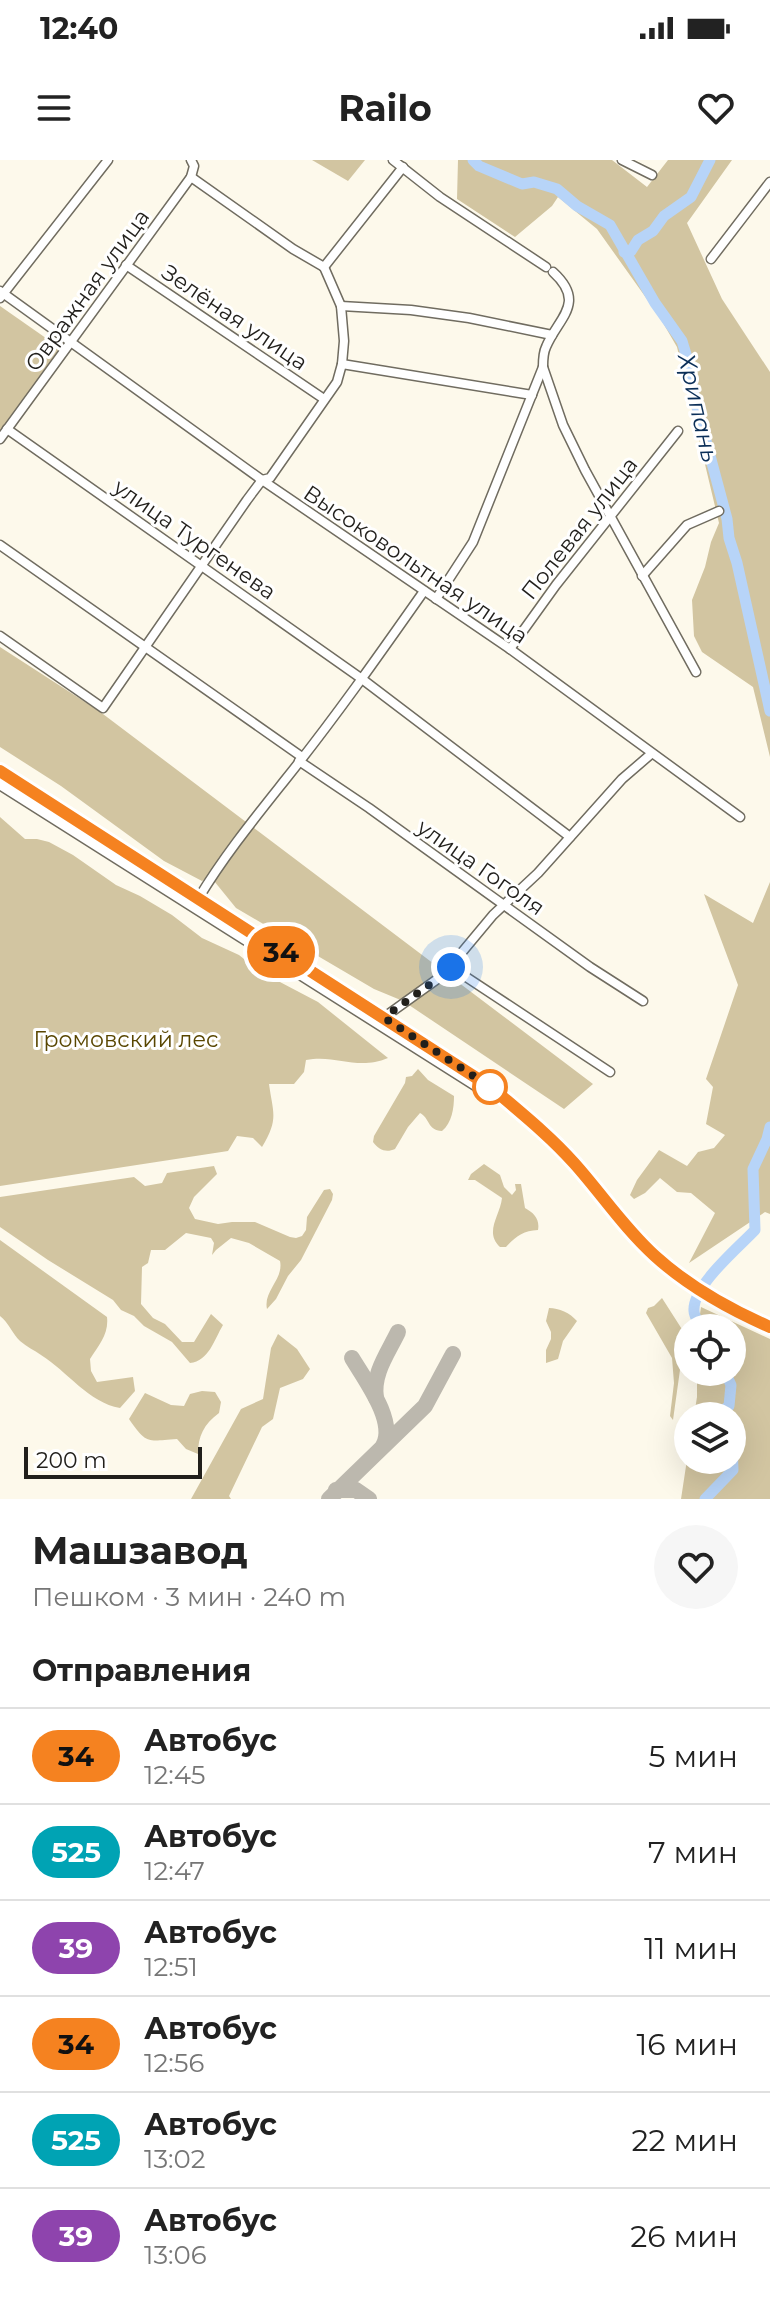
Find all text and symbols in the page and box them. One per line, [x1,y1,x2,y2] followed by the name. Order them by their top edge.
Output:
[40,10,118,47] text: 12:40
[32,86,76,130] icon: menu
[338,86,432,130] text: Railo
[694,86,738,130] icon: heart
[20,204,155,377] street label: Овражная улица
[157,259,313,376] street label: Зелёная улица
[672,350,725,465] water label: Хрипань
[515,452,643,605] street label: Полевая улица
[107,473,281,606] street label: улица Тургенева
[298,479,533,650] street label: Высоковольтная улица
[411,813,550,921] street label: улица Гоголя
[245,926,317,978] line badge: 34
[263,935,299,969] text: 34
[431,947,471,987] your location
[34,1026,218,1053] park label: Громовский лес
[473,1070,507,1104] unlabelled marker
[674,1314,746,1474] map controls
[674,1314,746,1386] button: locate
[674,1402,746,1474] button: layers
[24,1443,202,1479] scale bar
[36,1447,107,1474] text: 200 m
[654,1525,738,1609] button: heart
[32,1527,248,1574] text: Машзавод
[32,1581,346,1613] text: Пешком · 3 мин · 240 m
[32,1652,251,1689] text: Отправления
[144,1722,277,1759] text: Автобус
[649,1738,738,1775] text: 5 мин
[58,1739,94,1773] text: 34
[144,1759,206,1791] text: 12:45
[144,1818,277,1855] text: Автобус
[648,1834,738,1871] text: 7 мин
[51,1835,101,1869] text: 525
[144,1855,205,1887] text: 12:47
[144,1914,277,1951] text: Автобус
[644,1930,738,1967] text: 11 мин
[59,1931,93,1965] text: 39
[144,1951,198,1983] text: 12:51
[144,2010,277,2047] text: Автобус
[636,2026,738,2063] text: 16 мин
[58,2027,94,2061] text: 34
[144,2047,204,2079] text: 12:56
[144,2106,277,2143] text: Автобус
[631,2122,738,2159] text: 22 мин
[51,2123,101,2157] text: 525
[144,2143,206,2175] text: 13:02
[144,2202,277,2239] text: Автобус
[630,2218,738,2255] text: 26 мин
[59,2219,93,2253] text: 39
[144,2239,207,2271] text: 13:06

